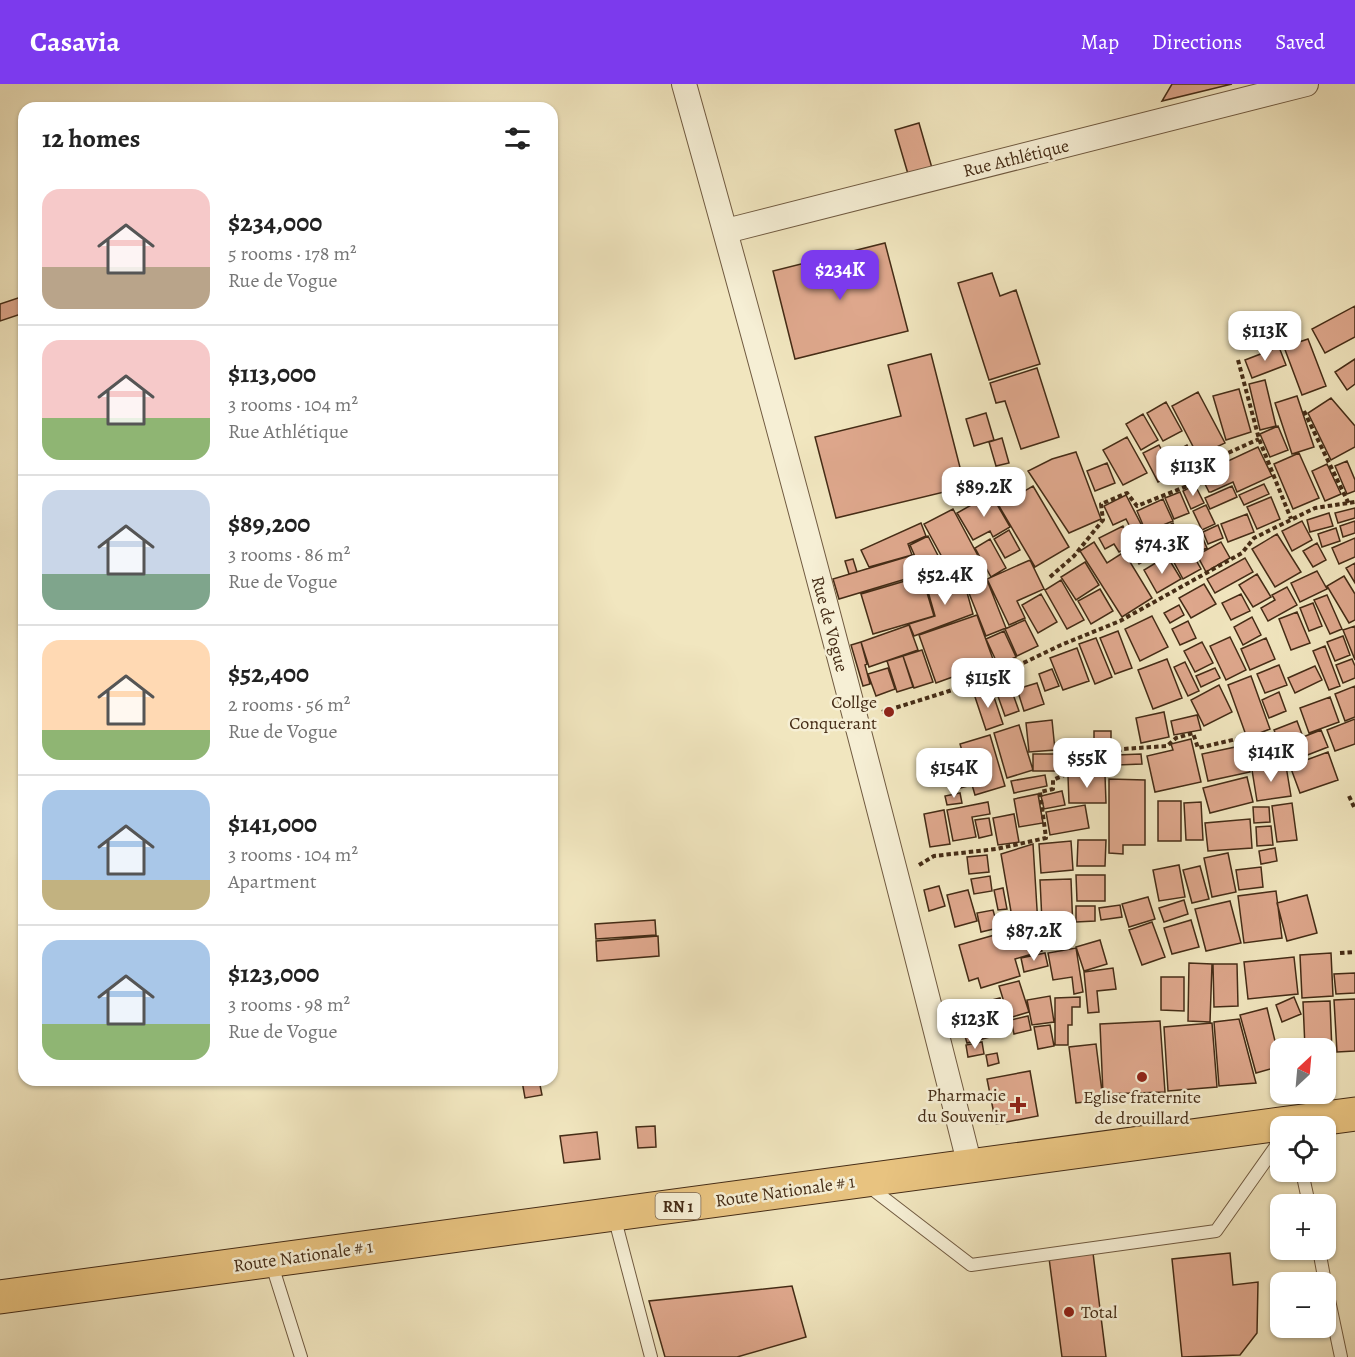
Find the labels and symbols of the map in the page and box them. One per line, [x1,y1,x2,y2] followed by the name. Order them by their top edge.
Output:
[960,133,1072,183] street label: Rue Athlétique
[798,250,882,301] pin: $234K
[1223,311,1307,362] pin: $113K
[1151,446,1235,497] pin: $113K
[935,467,1033,518] pin: $89.2K
[1113,524,1211,575] pin: $74.3K
[896,555,994,606] pin: $52.4K
[806,573,854,675] street label: Rue de Vogue
[946,658,1030,709] pin: $115K
[789,690,877,735] place label: Collge Conquerant
[882,705,896,719] marker: Collge Conquerant
[1229,732,1313,783] pin: $141K
[1051,738,1123,789] pin: $55K
[912,748,996,799] pin: $154K
[985,911,1083,962] pin: $87.2K
[933,999,1017,1050] pin: $123K
[1270,1038,1336,1104] north arrow
[1135,1070,1149,1084] marker: Eglise fraternite de drouillard
[918,1083,1006,1128] place label: Pharmacie du Souvenir
[1083,1085,1201,1130] place label: Eglise fraternite de drouillard
[1011,1098,1025,1112] marker: Pharmacie du Souvenir
[714,1169,856,1213] street label: Route Nationale # 1
[656,1193,700,1219] road number: RN 1
[232,1234,374,1278] street label: Route Nationale # 1
[1081,1300,1118,1324] place label: Total
[1062,1305,1076,1319] marker: Total

